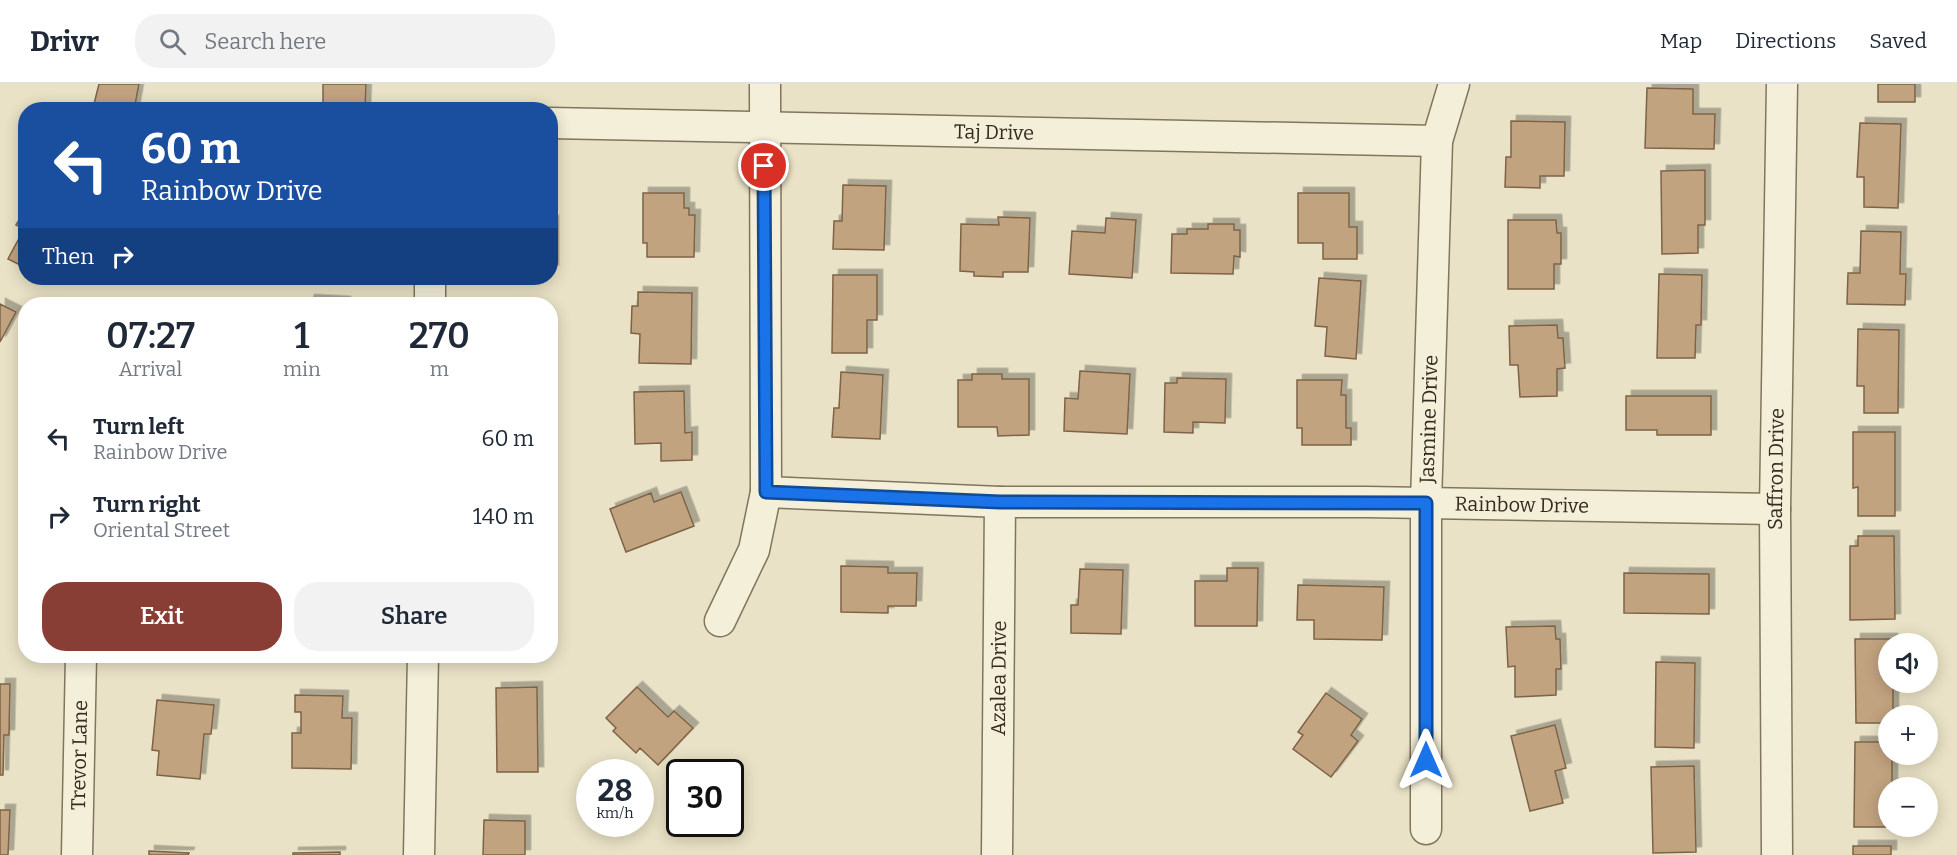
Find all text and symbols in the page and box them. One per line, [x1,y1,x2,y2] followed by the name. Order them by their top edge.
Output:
[135,14,555,68] search box
[30,25,99,58] text: Drivr
[156,25,189,58] icon: search
[204,28,326,55] text: Search here
[1660,28,1702,54] text: Map
[1735,28,1836,54] text: Directions
[1869,28,1927,54] text: Saved
[954,119,1034,145] street label: Taj Drive
[141,124,240,174] text: 60 m
[42,126,120,204] icon: left
[738,140,789,191] pin
[747,149,780,182] icon: arrive
[141,175,322,207] text: Rainbow Drive
[106,240,139,273] icon: right
[42,243,94,270] text: Then
[106,314,195,358] text: 07:27
[294,314,309,358] text: 1
[409,314,470,358] text: 270
[1415,354,1443,485] street label: Jasmine Drive
[119,357,182,381] text: Arrival
[283,357,321,381] text: min
[430,357,449,381] text: m
[1763,408,1789,530] street label: Saffron Drive
[93,413,185,440] text: Turn left
[42,422,75,455] icon: left
[482,425,534,452] text: 60 m
[93,440,227,464] text: Rainbow Drive
[93,491,201,518] text: Turn right
[1454,492,1589,518] street label: Rainbow Drive
[42,500,75,533] icon: right
[473,503,534,530] text: 140 m
[93,518,230,542] text: Oriental Street
[42,582,282,651] button: Exit
[294,582,534,651] button: Share
[986,620,1011,736] street label: Azalea Drive
[1878,633,1938,837] map controls
[1878,633,1938,693] button: sound
[66,700,92,810] street label: Trevor Lane
[1878,705,1938,765] button: +
[1394,728,1458,792] position arrow
[666,759,744,837] speed limit sign: 30
[598,773,632,809] text: 28
[1878,777,1938,837] button: −
[596,804,634,822] text: km/h

